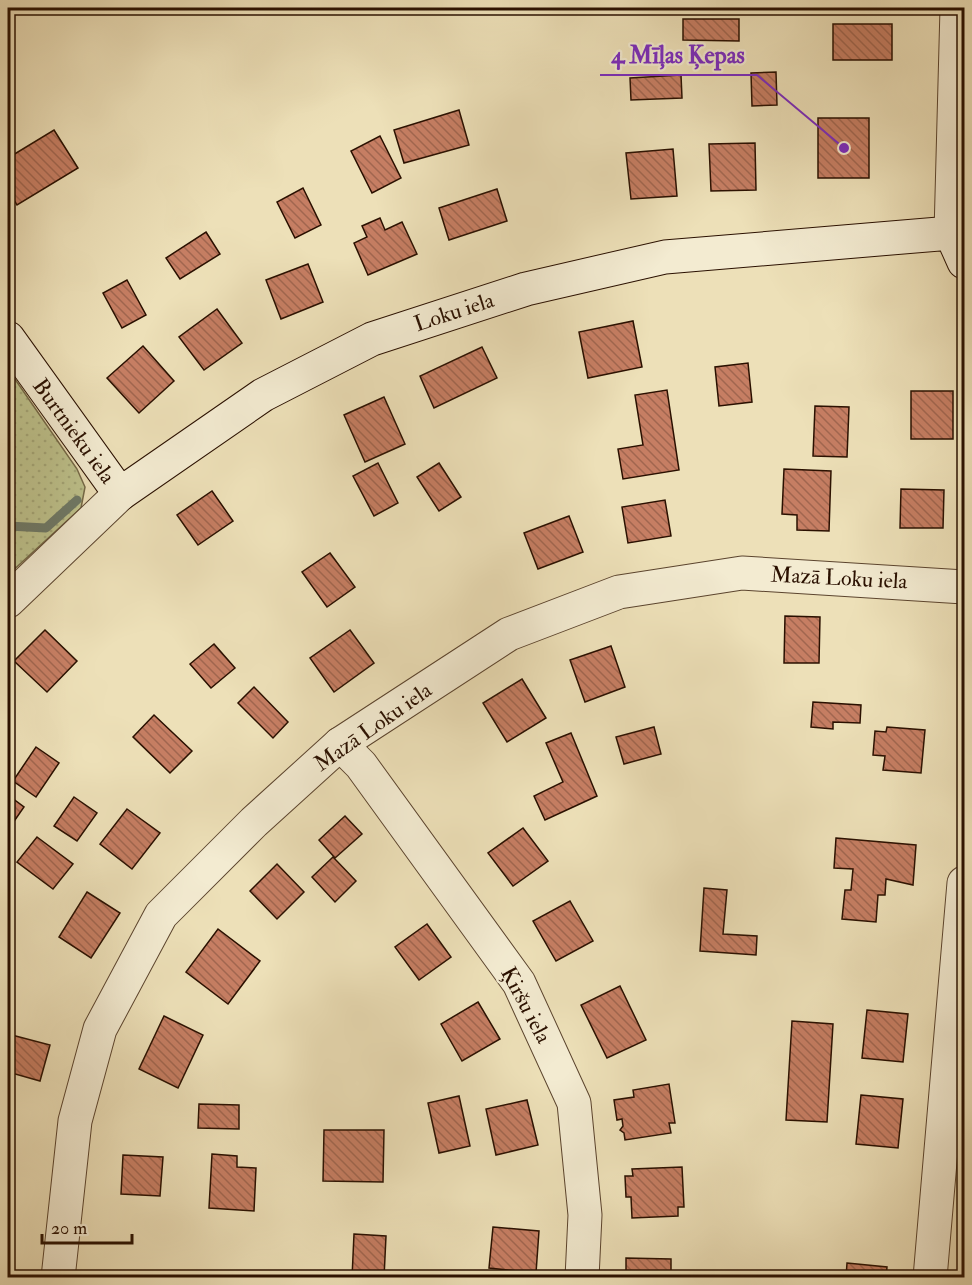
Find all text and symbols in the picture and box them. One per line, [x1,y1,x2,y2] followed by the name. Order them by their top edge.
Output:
[600,33,757,75] callout: 4 Mīļas Ķepas
[610,40,745,71] text: 4 Mīļas Ķepas
[410,286,498,338] street label: Loku iela
[26,373,122,490] street label: Burtnieku iela
[770,560,909,596] street label: Mazā Loku iela
[309,676,438,778] street label: Mazā Loku iela
[494,962,558,1049] street label: Ķiršu iela
[42,1207,132,1245] scale bar
[51,1217,87,1240] text: 20 m

